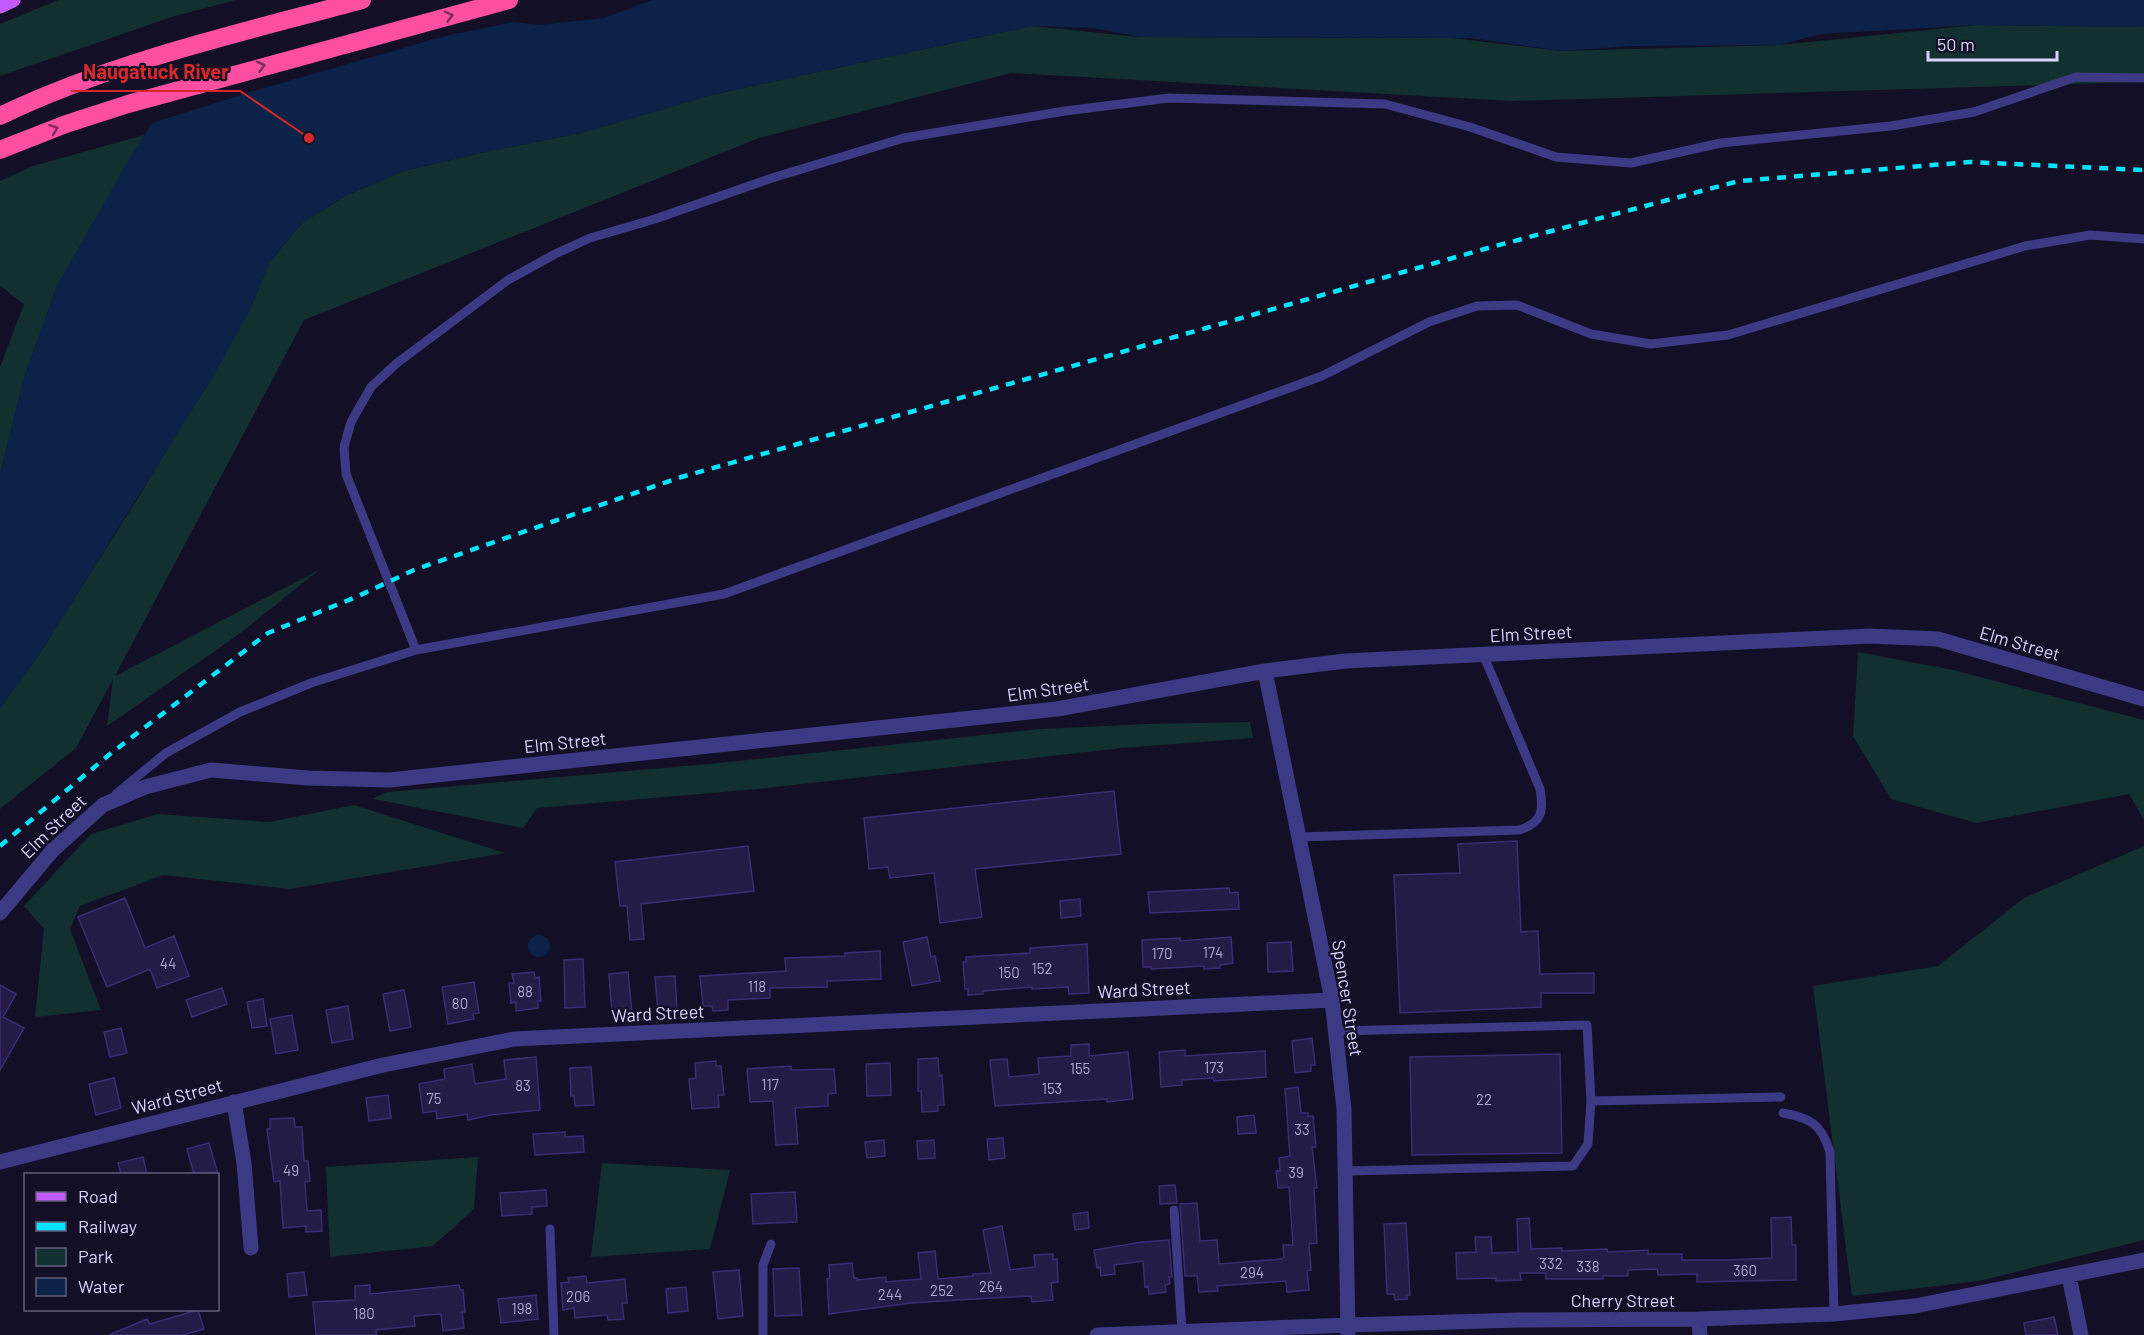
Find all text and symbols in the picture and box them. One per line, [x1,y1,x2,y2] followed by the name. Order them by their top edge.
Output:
[444,11,454,23] one-way arrow
[1928,24,2057,62] scale bar
[1937,33,1975,55] text: 50 m
[71,53,240,91] callout: Naugatuck River
[83,59,229,83] text: Naugatuck River
[256,61,266,74] one-way arrow
[48,123,59,136] one-way arrow
[1489,620,1573,646] street label: Elm Street
[1977,621,2063,665] street label: Elm Street
[1006,672,1090,706] street label: Elm Street
[523,727,607,757] street label: Elm Street
[16,789,90,863] street label: Elm Street
[1328,938,1368,1058] street label: Spencer Street
[1203,943,1223,961] house number: 174
[1152,944,1172,962] house number: 170
[160,954,176,972] house number: 44
[1031,959,1053,977] house number: 152
[998,963,1020,981] house number: 150
[1097,976,1191,1002] street label: Ward Street
[748,977,766,995] house number: 118
[517,982,533,1000] house number: 88
[452,994,468,1012] house number: 80
[611,1000,705,1026] street label: Ward Street
[1204,1058,1224,1076] house number: 173
[1070,1059,1090,1077] house number: 155
[129,1073,225,1119] street label: Ward Street
[761,1075,779,1093] house number: 117
[515,1076,531,1094] house number: 83
[1042,1079,1062,1097] house number: 153
[427,1089,441,1107] house number: 75
[1476,1090,1492,1108] house number: 22
[1294,1120,1310,1138] house number: 33
[283,1161,299,1179] house number: 49
[1288,1163,1304,1181] house number: 39
[24,1173,219,1311] legend
[78,1185,118,1207] text: Road
[78,1215,137,1237] text: Railway
[78,1245,113,1267] text: Park
[1539,1254,1563,1272] house number: 332
[1576,1257,1600,1275] house number: 338
[1733,1261,1757,1279] house number: 360
[1240,1263,1264,1281] house number: 294
[78,1275,125,1297] text: Water
[979,1277,1003,1295] house number: 264
[930,1281,954,1299] house number: 252
[878,1285,902,1303] house number: 244
[566,1287,590,1305] house number: 206
[1571,1289,1675,1311] street label: Cherry Street
[512,1299,532,1317] house number: 198
[353,1304,375,1322] house number: 180

